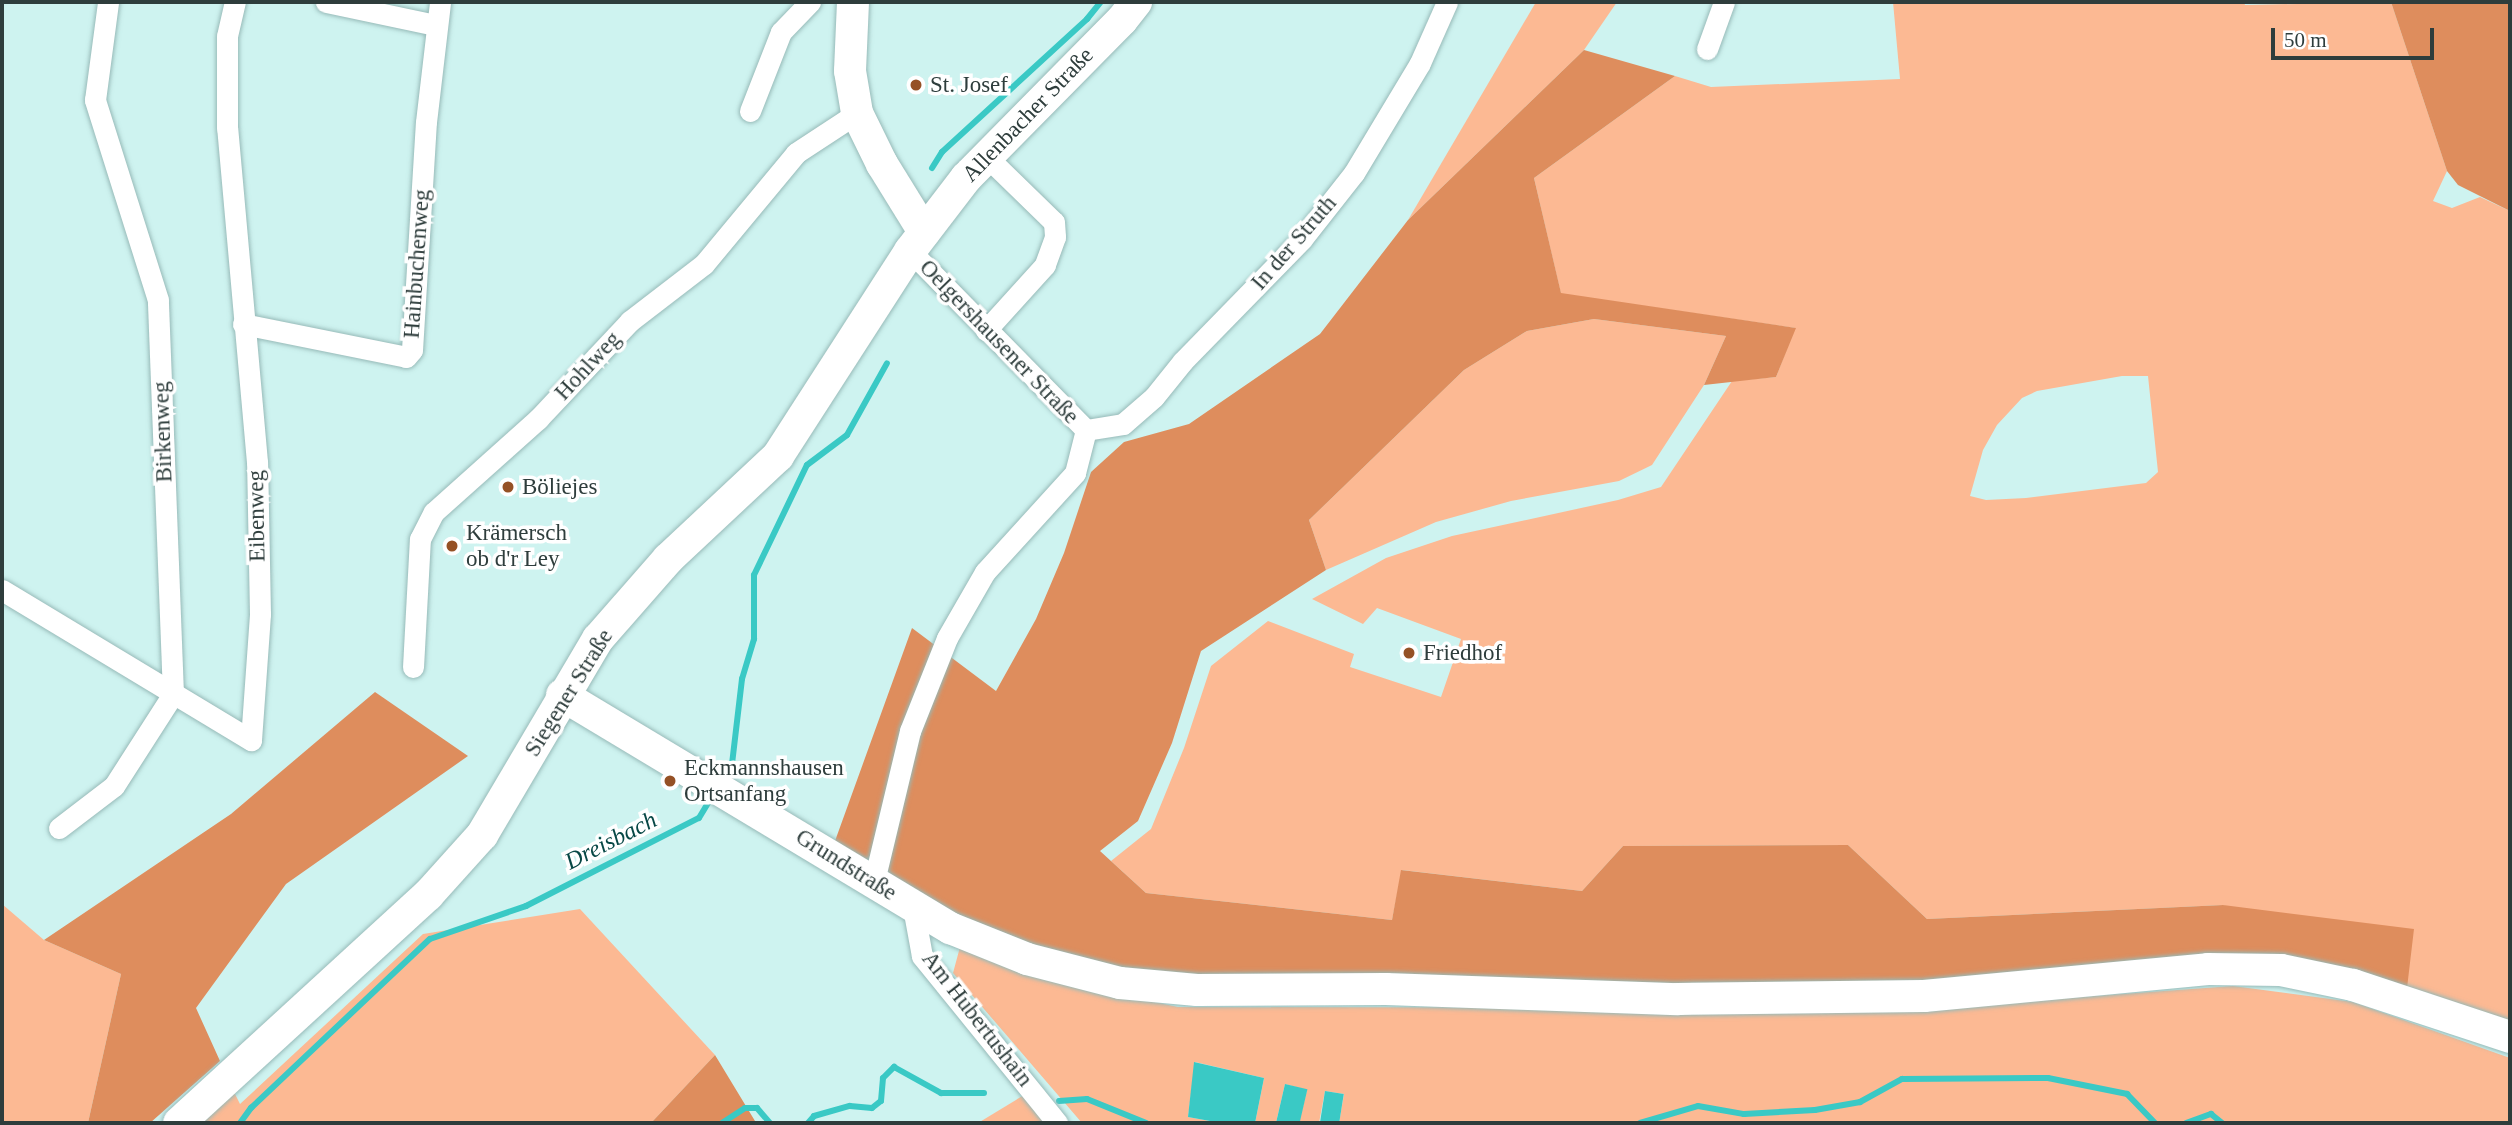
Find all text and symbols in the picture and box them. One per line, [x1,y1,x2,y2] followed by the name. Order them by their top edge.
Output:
[2274,14,2437,58] scale bar
[2284,28,2327,52] text: 50 m
[957,42,1099,188] street label: Allenbacher Straße
[930,71,1008,99] place label: St. Josef
[908,77,924,93] marker: St. Josef
[398,188,436,340] street label: Hainbuchenweg
[1245,190,1343,296] street label: In der Struth
[913,254,1085,430] street label: Oelgershausener Straße
[549,326,627,406] street label: Hohlweg
[147,381,179,483] street label: Birkenweg
[242,470,272,562] street label: Eibenweg
[522,473,597,501] place label: Böliejes
[500,479,516,495] marker: Böliejes
[466,519,567,573] place label: Krämersch ob d'r Ley
[444,538,460,554] marker: Krämersch ob d'r Ley
[519,624,619,762] street label: Siegener Straße
[1423,639,1502,667] place label: Friedhof
[1401,645,1417,661] marker: Friedhof
[684,754,844,808] place label: Eckmannshausen Ortsanfang
[662,773,678,789] marker: Eckmannshausen Ortsanfang
[560,806,662,876] water label: Dreisbach
[790,823,902,907] street label: Grundstraße
[916,946,1038,1092] street label: Am Hubertushain

